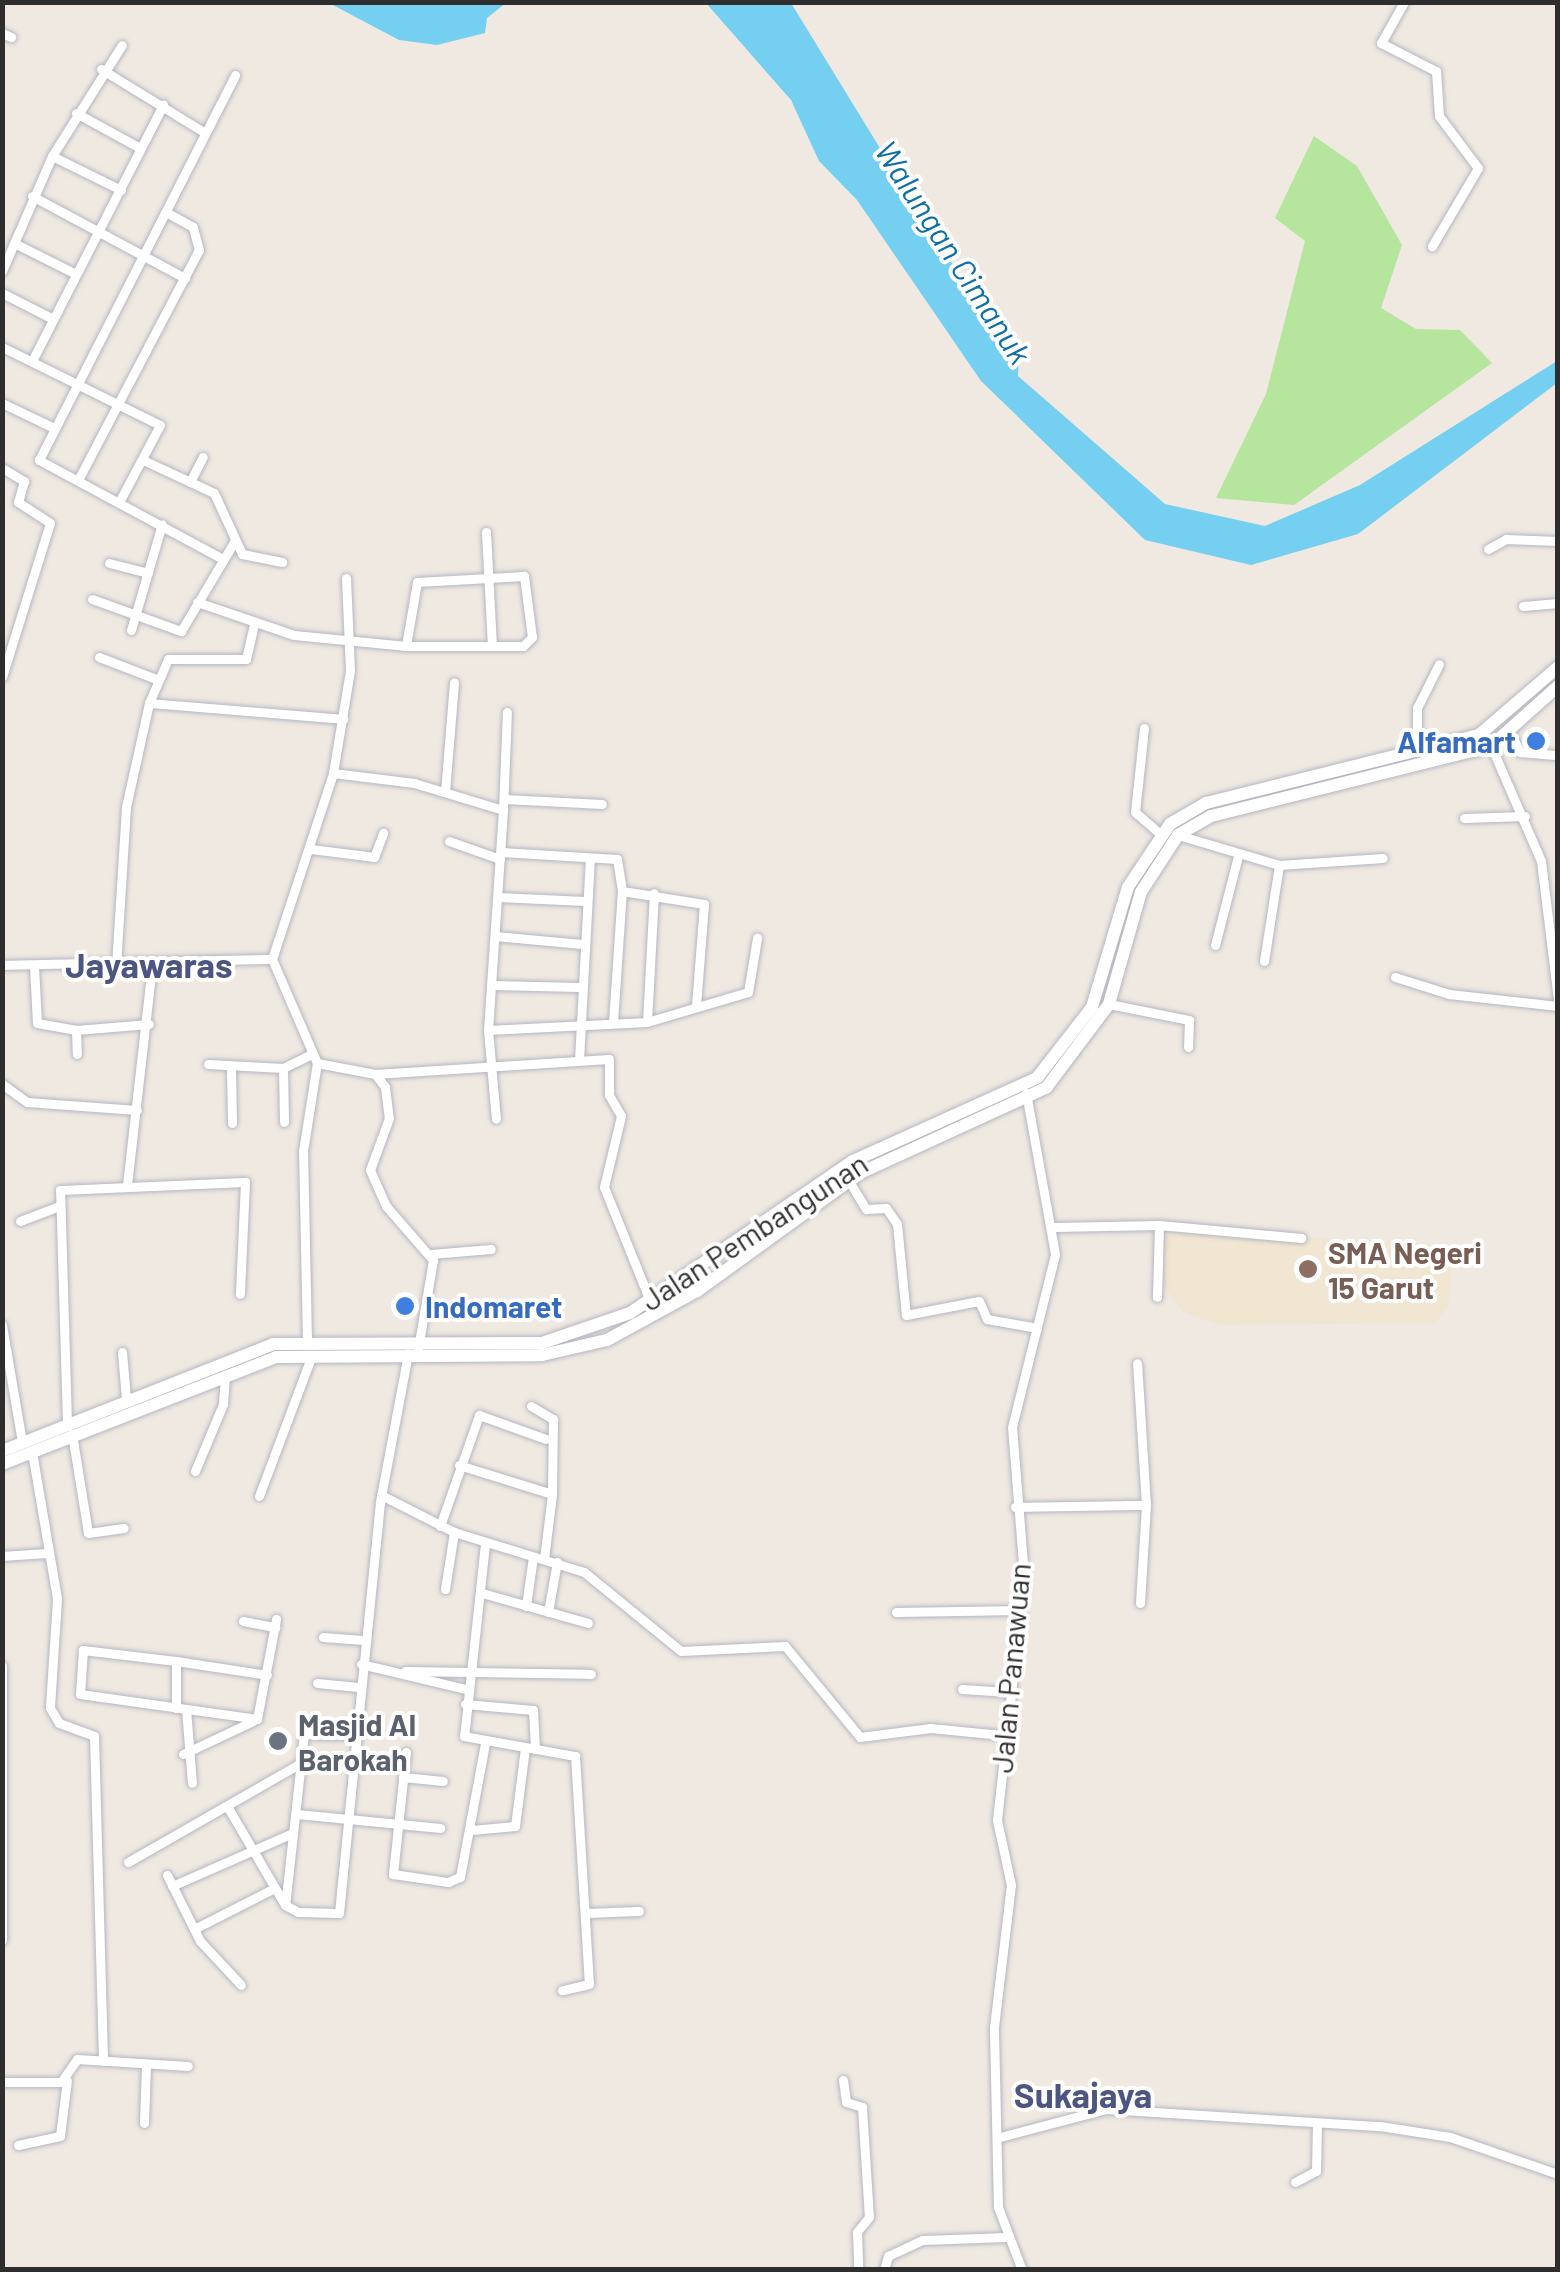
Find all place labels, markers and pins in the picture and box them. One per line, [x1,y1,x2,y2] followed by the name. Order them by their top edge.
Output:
[1397,723,1516,759] place label: Alfamart
[1525,730,1547,752] marker: Alfamart
[1328,1234,1482,1304] place label: SMA Negeri 15 Garut
[1297,1258,1319,1280] marker: SMA Negeri 15 Garut
[425,1288,562,1324] place label: Indomaret
[394,1295,416,1317] marker: Indomaret
[298,1706,416,1776] place label: Masjid Al Barokah
[267,1730,289,1752] marker: Masjid Al Barokah

